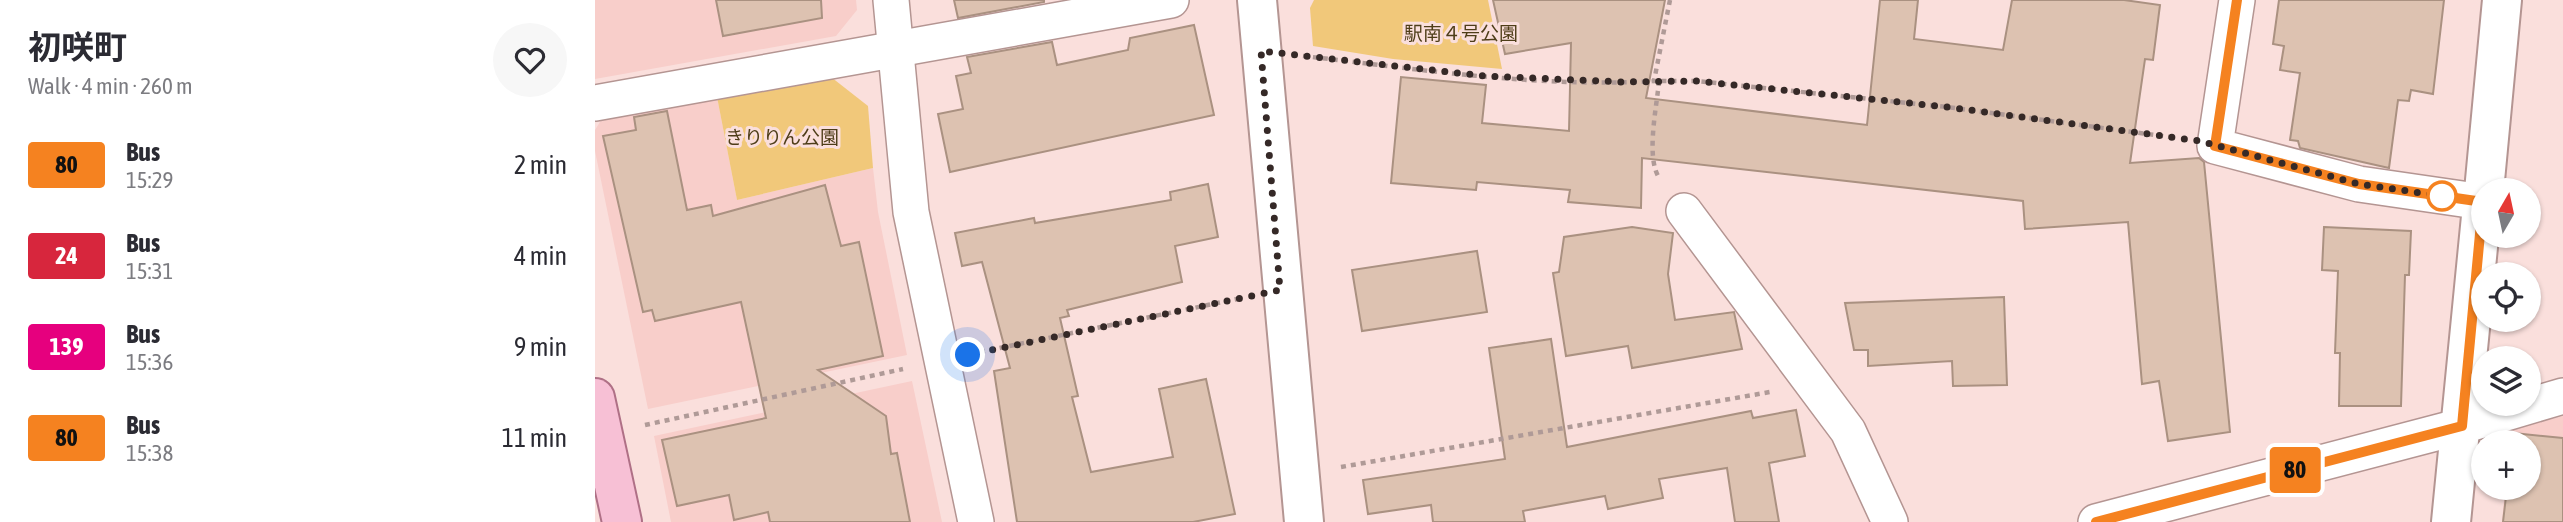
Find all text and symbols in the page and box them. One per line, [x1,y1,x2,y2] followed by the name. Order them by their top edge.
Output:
[1404,22,1518,44] park label: 駅南４号公園
[493,23,567,97] button: heart
[28,28,127,66] text: 初咲町
[28,73,192,99] text: Walk · 4 min · 260 m
[725,126,839,148] park label: きりりん公園
[126,137,160,167] text: Bus
[514,150,567,180] text: 2 min
[55,151,78,178] text: 80
[126,167,173,193] text: 15:29
[2471,178,2541,248] north arrow
[2471,178,2541,500] map controls
[2427,181,2457,211] unlabelled marker
[126,228,160,258] text: Bus
[514,241,567,271] text: 4 min
[55,242,78,269] text: 24
[126,258,173,284] text: 15:31
[2471,262,2541,332] button: locate
[126,319,160,349] text: Bus
[514,332,567,362] text: 9 min
[50,333,83,360] text: 139
[950,337,985,372] your location
[2471,346,2541,416] button: layers
[126,349,173,375] text: 15:36
[126,410,160,440] text: Bus
[502,423,567,453] text: 11 min
[55,424,78,451] text: 80
[2471,430,2541,500] button: +
[126,440,173,466] text: 15:38
[2263,447,2327,493] line badge: 80
[2284,456,2306,483] text: 80

